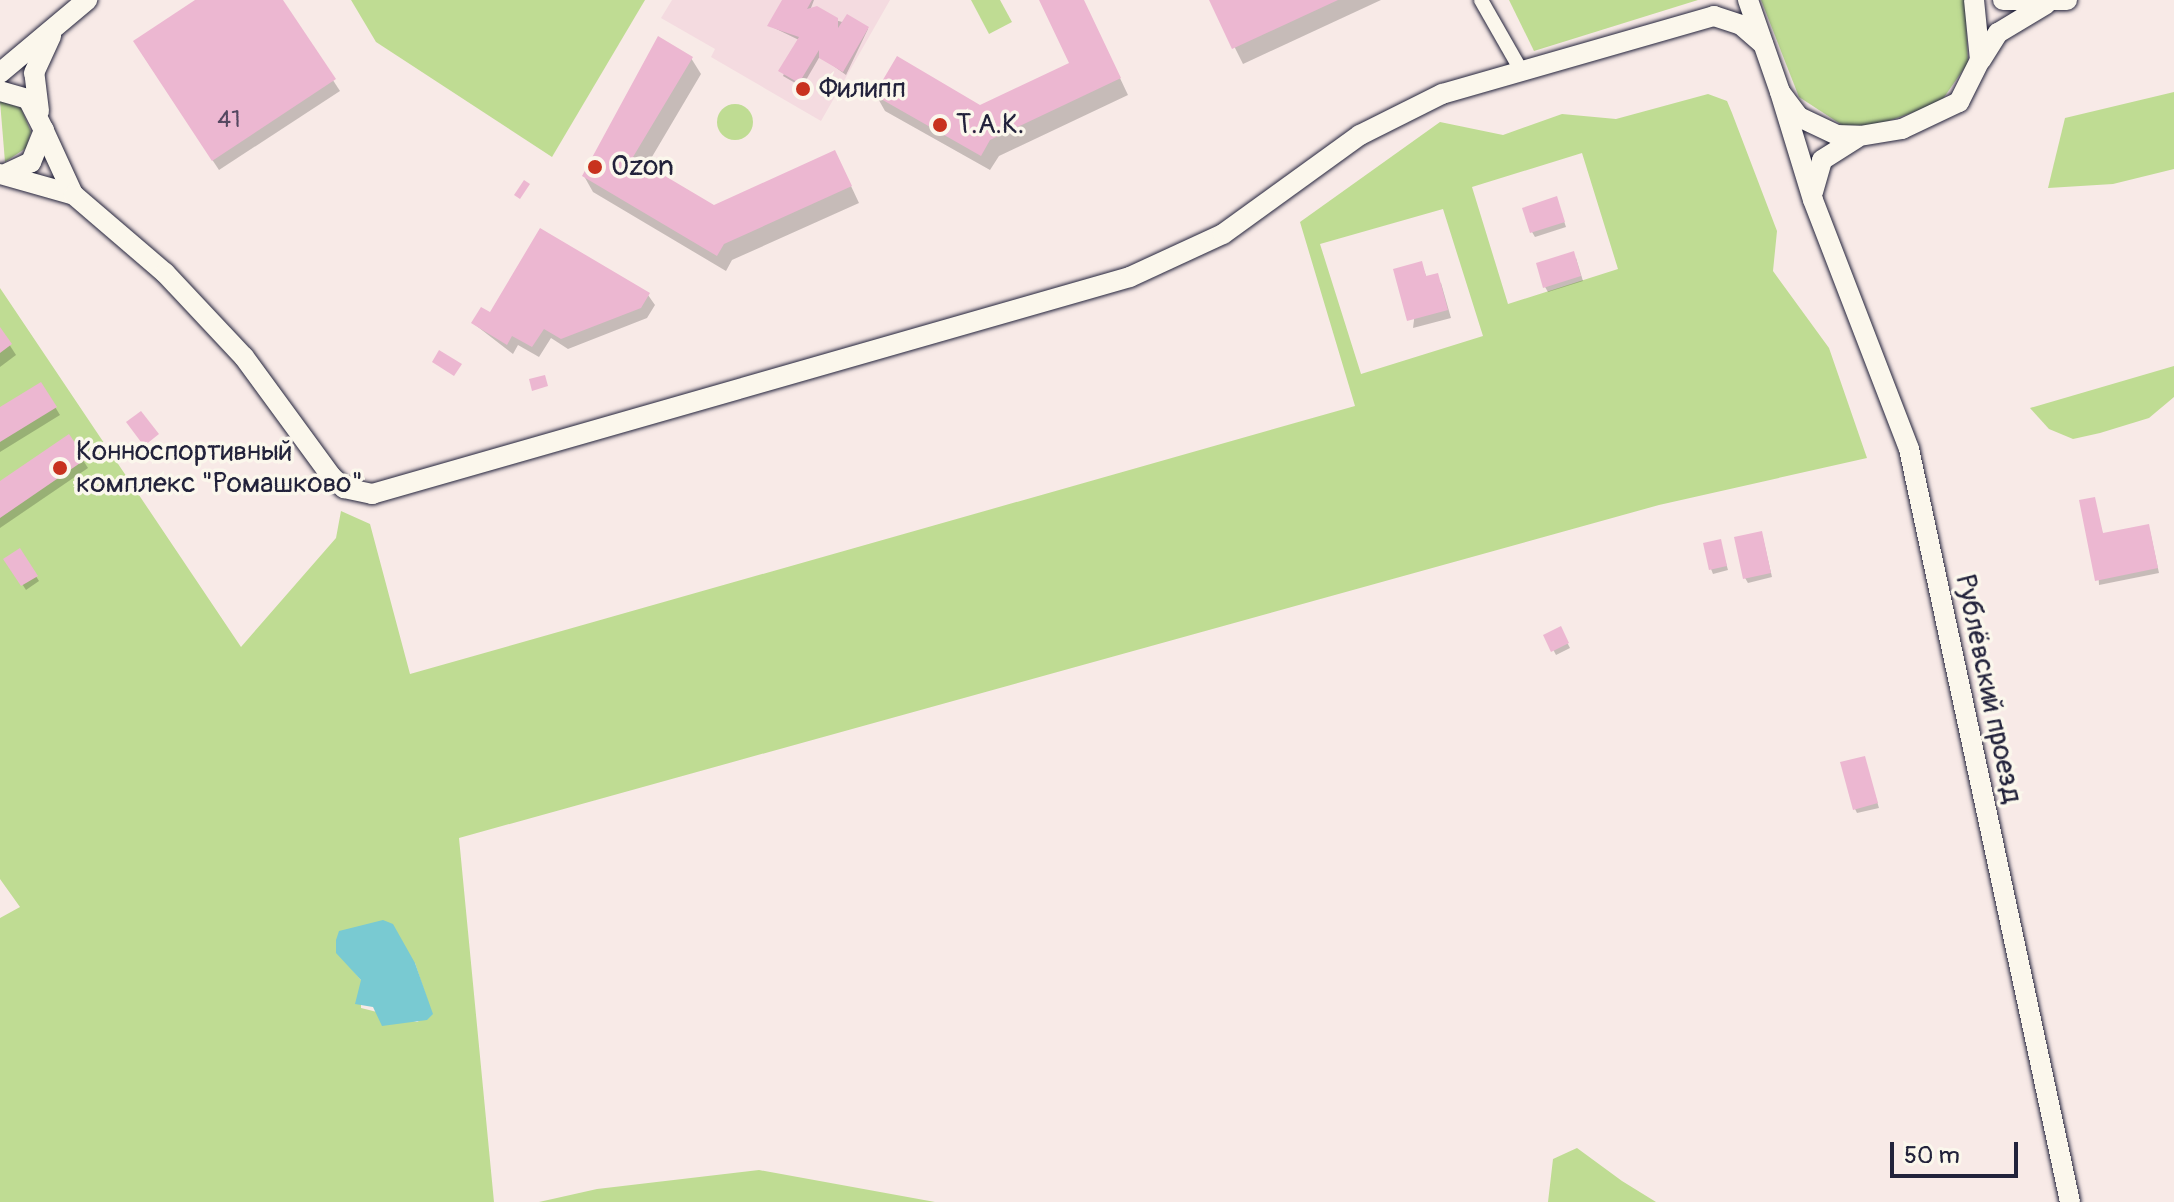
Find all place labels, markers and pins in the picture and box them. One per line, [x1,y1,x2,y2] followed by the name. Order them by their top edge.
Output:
[819,72,906,106] place label: Филипп
[794,80,812,98] marker: Филипп
[956,108,1024,142] place label: Т.А.К.
[931,116,949,134] marker: Т.А.К.
[611,150,674,184] place label: Ozon
[586,158,604,176] marker: Ozon
[76,435,363,501] place label: Конноспортивный комплекс "Ромашково"
[51,459,69,477] marker: Конноспортивный комплекс "Ромашково"

